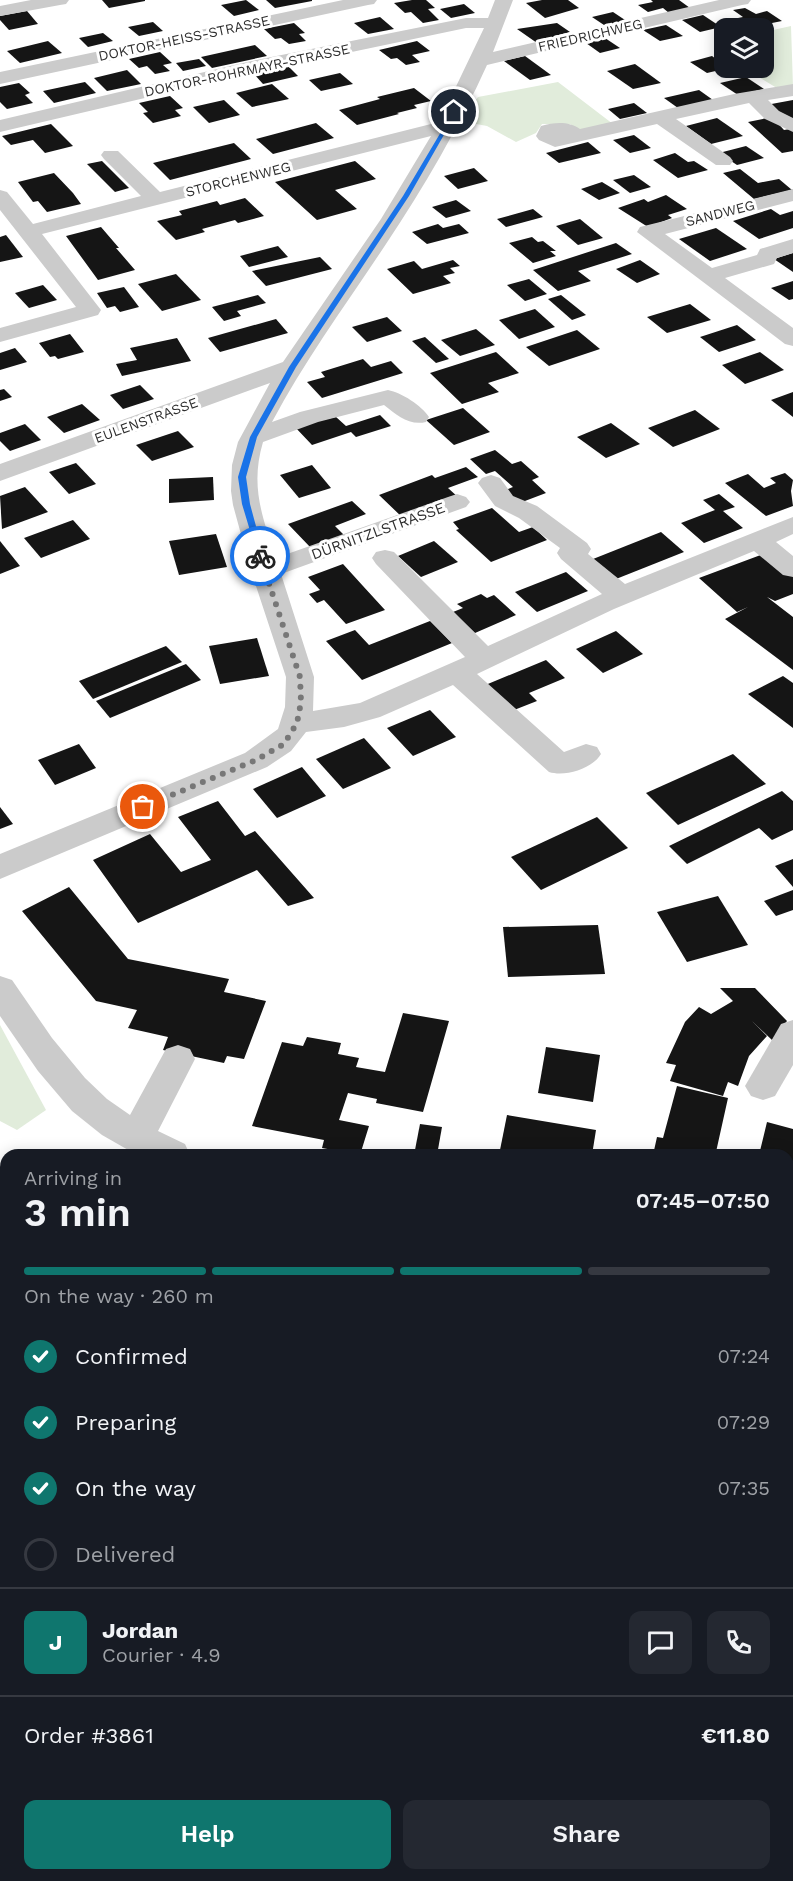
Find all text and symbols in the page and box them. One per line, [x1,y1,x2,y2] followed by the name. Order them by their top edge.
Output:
[97,12,271,64] street label: DOKTOR-HEISS-STRASSE
[536,15,644,55] street label: FRIEDRICHWEG
[714,18,774,78] map controls
[714,18,774,78] button: layers
[143,40,351,100] street label: DOKTOR-ROHRMAYR-STRASSE
[428,86,479,137] pin
[437,95,470,128] icon: home
[184,158,292,200] street label: STORCHENWEG
[684,197,756,229] street label: SANDWEG
[92,394,200,446] street label: EULENSTRASSE
[309,498,447,564] street label: DÜRNITZLSTRASSE
[230,526,290,586] courier
[244,540,277,573] icon: bike
[117,781,168,832] pin
[126,790,159,823] icon: bag
[24,1166,122,1190] text: Arriving in
[636,1188,770,1213] text: 07:45–07:50
[24,1190,131,1235] text: 3 min
[24,1284,214,1308] text: On the way · 260 m
[24,1340,57,1373] icon: check
[75,1344,188,1369] text: Confirmed
[718,1344,770,1368] text: 07:24
[24,1406,57,1439] icon: check
[75,1410,176,1435] text: Preparing
[717,1410,770,1434] text: 07:29
[24,1472,57,1505] icon: check
[75,1476,196,1501] text: On the way
[718,1476,770,1500] text: 07:35
[75,1542,175,1567] text: Delivered
[629,1611,692,1674] button: chat
[707,1611,770,1674] button: phone
[102,1618,178,1643] text: Jordan
[49,1630,62,1655] text: J
[102,1643,221,1667] text: Courier · 4.9
[24,1723,154,1748] text: Order #3861
[701,1723,770,1748] text: €11.80
[24,1800,391,1869] button: Help
[403,1800,770,1869] button: Share

